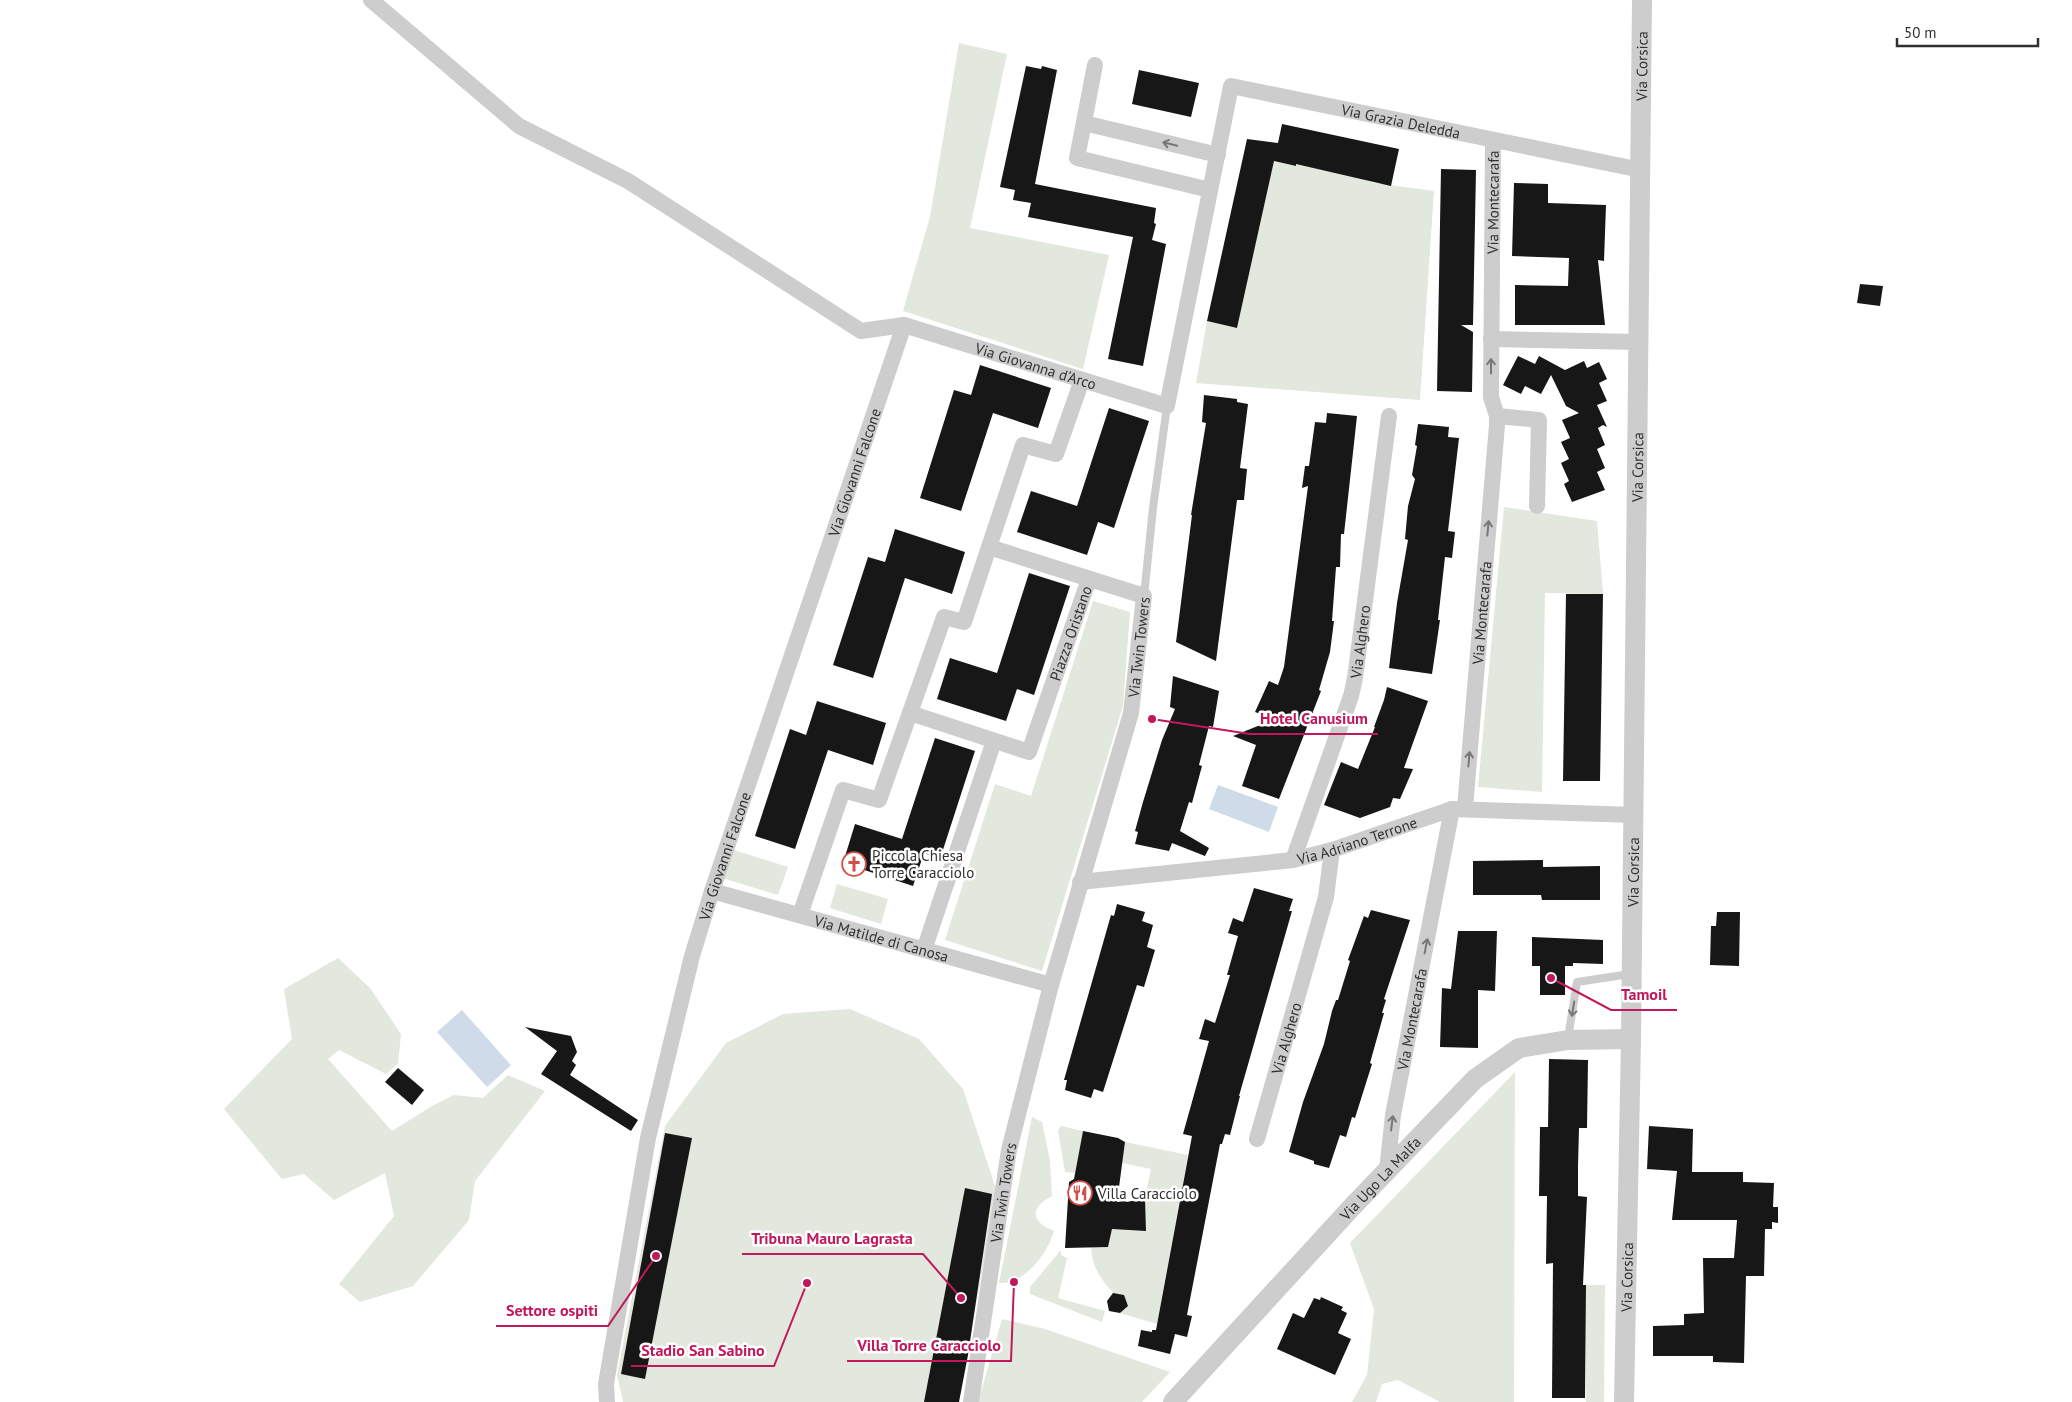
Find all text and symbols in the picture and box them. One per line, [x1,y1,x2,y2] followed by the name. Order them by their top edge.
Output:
[1897,15,2038,47] scale bar
[1904,23,1937,42] text: 50 m
[1631,31,1651,102] street label: Via Corsica
[1339,99,1462,142] street label: Via Grazia Deledda
[1163,139,1179,148] one-way arrow
[1483,150,1502,255] street label: Via Montecarafa
[972,338,1099,393] street label: Via Giovanna d'Arco
[1486,359,1496,375] one-way arrow
[823,406,885,540] street label: Via Giovanni Falcone
[1627,432,1647,503] street label: Via Corsica
[1483,520,1493,536] one-way arrow
[1467,560,1495,666] street label: Via Montecarafa
[1045,583,1095,683] street label: Piazza Oristano
[1123,596,1153,699] street label: Via Twin Towers
[1345,604,1374,680] street label: Via Alghero
[1250,703,1378,734] callout: Hotel Canusium
[1260,708,1368,728] text: Hotel Canusium
[1464,752,1474,768] one-way arrow
[694,789,754,923] street label: Via Giovanni Falcone
[1294,812,1419,868] street label: Via Adriano Terrone
[1623,837,1643,908] street label: Via Corsica
[872,846,974,882] place label: Piccola Chiesa Torre Caracciolo
[841,851,867,877] church icon: Piccola Chiesa Torre Caracciolo
[811,910,951,966] street label: Via Matilde di Canosa
[1421,939,1431,955] one-way arrow
[1392,966,1431,1073] street label: Via Montecarafa
[1611,979,1677,1010] callout: Tamoil
[1621,984,1667,1004] text: Tamoil
[1266,1000,1305,1077] street label: Via Alghero
[1567,1001,1577,1017] one-way arrow
[1387,1115,1397,1131] one-way arrow
[1335,1132,1424,1225] street label: Via Ugo La Malfa
[986,1140,1020,1245] street label: Via Twin Towers
[1067,1180,1093,1206] restaurant icon: Villa Caracciolo
[1097,1184,1197,1203] place label: Villa Caracciolo
[742,1223,923,1254] callout: Tribuna Mauro Lagrasta
[751,1228,913,1248] text: Tribuna Mauro Lagrasta
[1616,1242,1637,1313] street label: Via Corsica
[496,1295,608,1326] callout: Settore ospiti
[506,1300,598,1320] text: Settore ospiti
[847,1330,1011,1361] callout: Villa Torre Caracciolo
[631,1335,774,1366] callout: Stadio San Sabino
[856,1335,1001,1355] text: Villa Torre Caracciolo
[641,1340,765,1360] text: Stadio San Sabino

